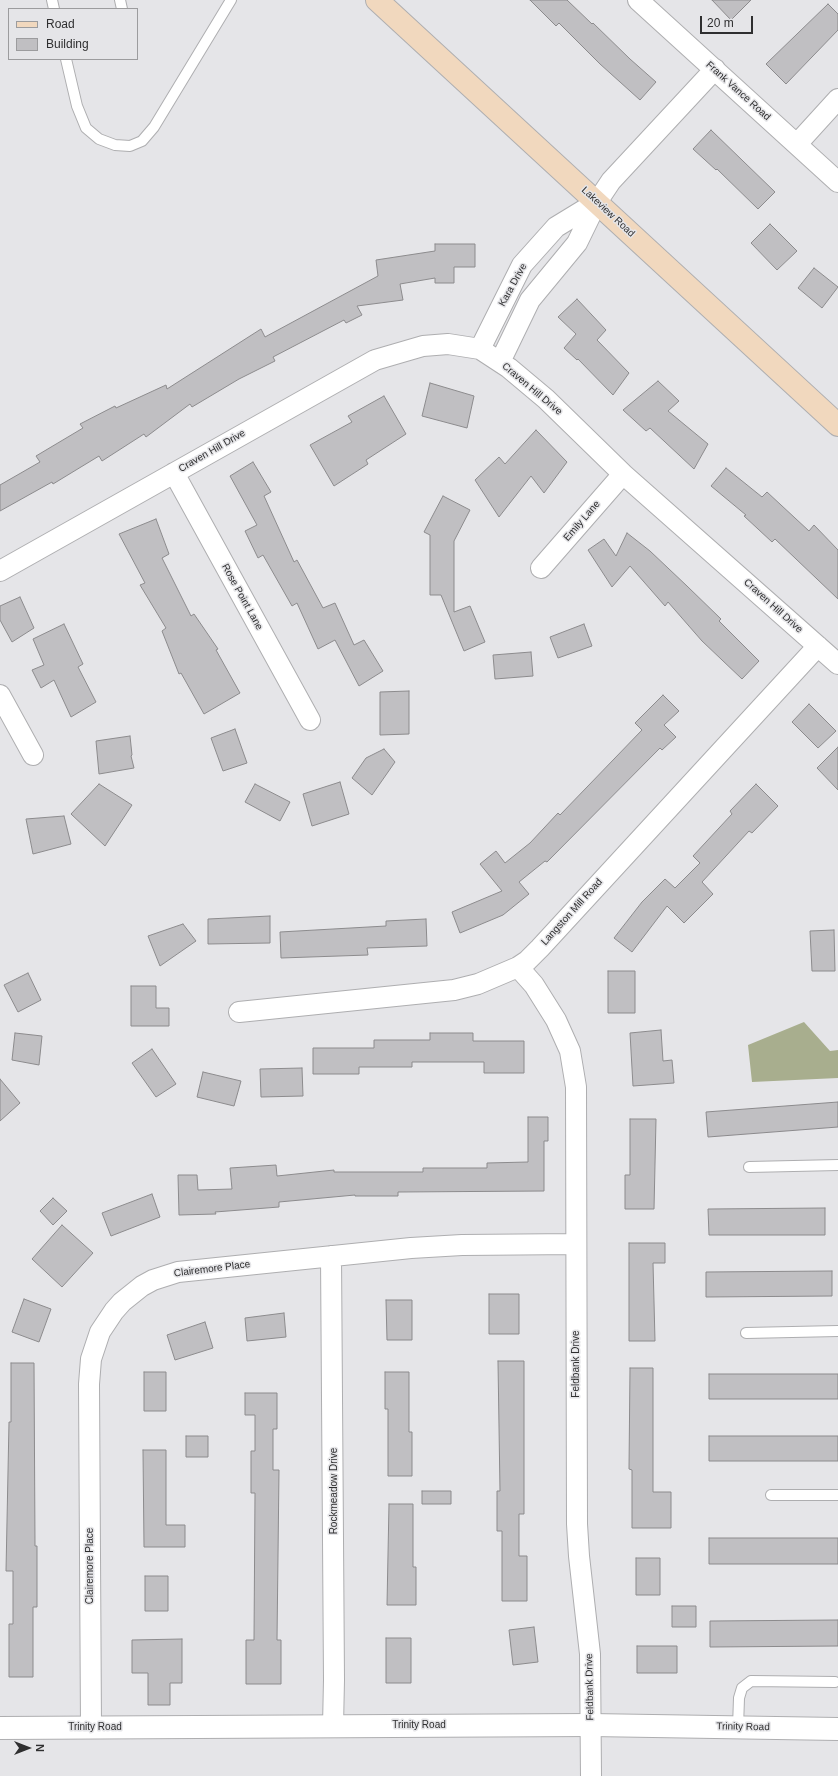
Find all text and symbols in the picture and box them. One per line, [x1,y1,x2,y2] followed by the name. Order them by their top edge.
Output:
[8,8,138,60] legend
[702,8,755,34] scale bar
[707,16,734,30] text: 20 m
[46,17,75,31] text: Road
[46,37,89,51] text: Building
[703,59,773,123] street label: Frank Vance Road
[579,184,637,240] street label: Lakeview Road
[496,261,530,309] street label: Kara Drive
[499,360,565,418] street label: Craven Hill Drive
[177,427,247,475] street label: Craven Hill Drive
[561,498,603,544] street label: Emily Lane
[219,562,265,632] street label: Rose Point Lane
[741,576,805,636] street label: Craven Hill Drive
[539,876,605,948] street label: Langston Mill Road
[173,1258,251,1280] street label: Clairemore Place
[570,1330,582,1398] street label: Feldbank Drive
[328,1448,340,1534] street label: Rockmeadow Drive
[84,1528,96,1604] street label: Clairemore Place
[583,1653,597,1721] street label: Feldbank Drive
[392,1719,446,1731] street label: Trinity Road
[68,1721,122,1733] street label: Trinity Road
[716,1721,770,1733] street label: Trinity Road
[8,1728,48,1768] north arrow
[34,1744,46,1752] text: N

